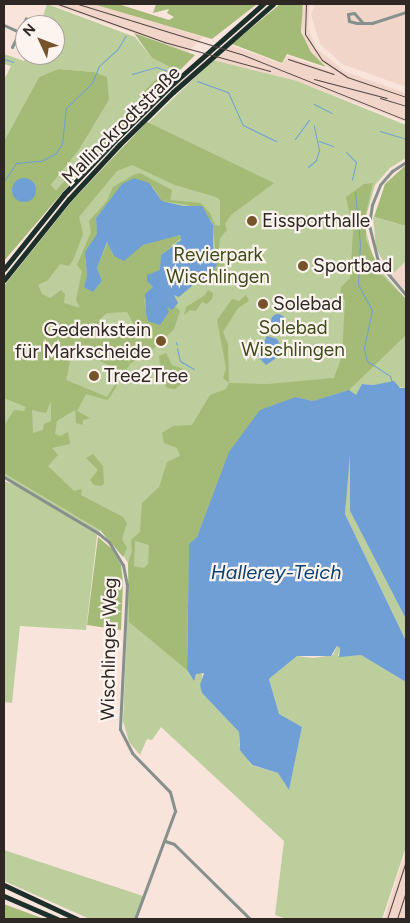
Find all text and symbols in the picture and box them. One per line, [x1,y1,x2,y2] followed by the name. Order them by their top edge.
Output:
[15,15,65,65] north arrow
[19,20,39,40] text: N
[57,61,185,189] street label: Mallinckrodtstraße
[262,210,370,232] place label: Eissporthalle
[246,215,258,227] marker: Eissporthalle
[166,244,270,288] park label: Revierpark Wischlingen
[313,255,392,277] place label: Sportbad
[297,260,309,272] marker: Sportbad
[273,293,342,315] place label: Solebad
[257,298,269,310] marker: Solebad
[241,317,345,361] park label: Solebad Wischlingen
[15,319,151,363] place label: Gedenkstein für Markscheide
[155,335,167,347] marker: Gedenkstein für Markscheide
[104,365,188,387] place label: Tree2Tree
[88,370,100,382] marker: Tree2Tree
[211,560,341,584] water label: Hallerey-Teich
[96,577,122,721] street label: Wischlinger Weg

